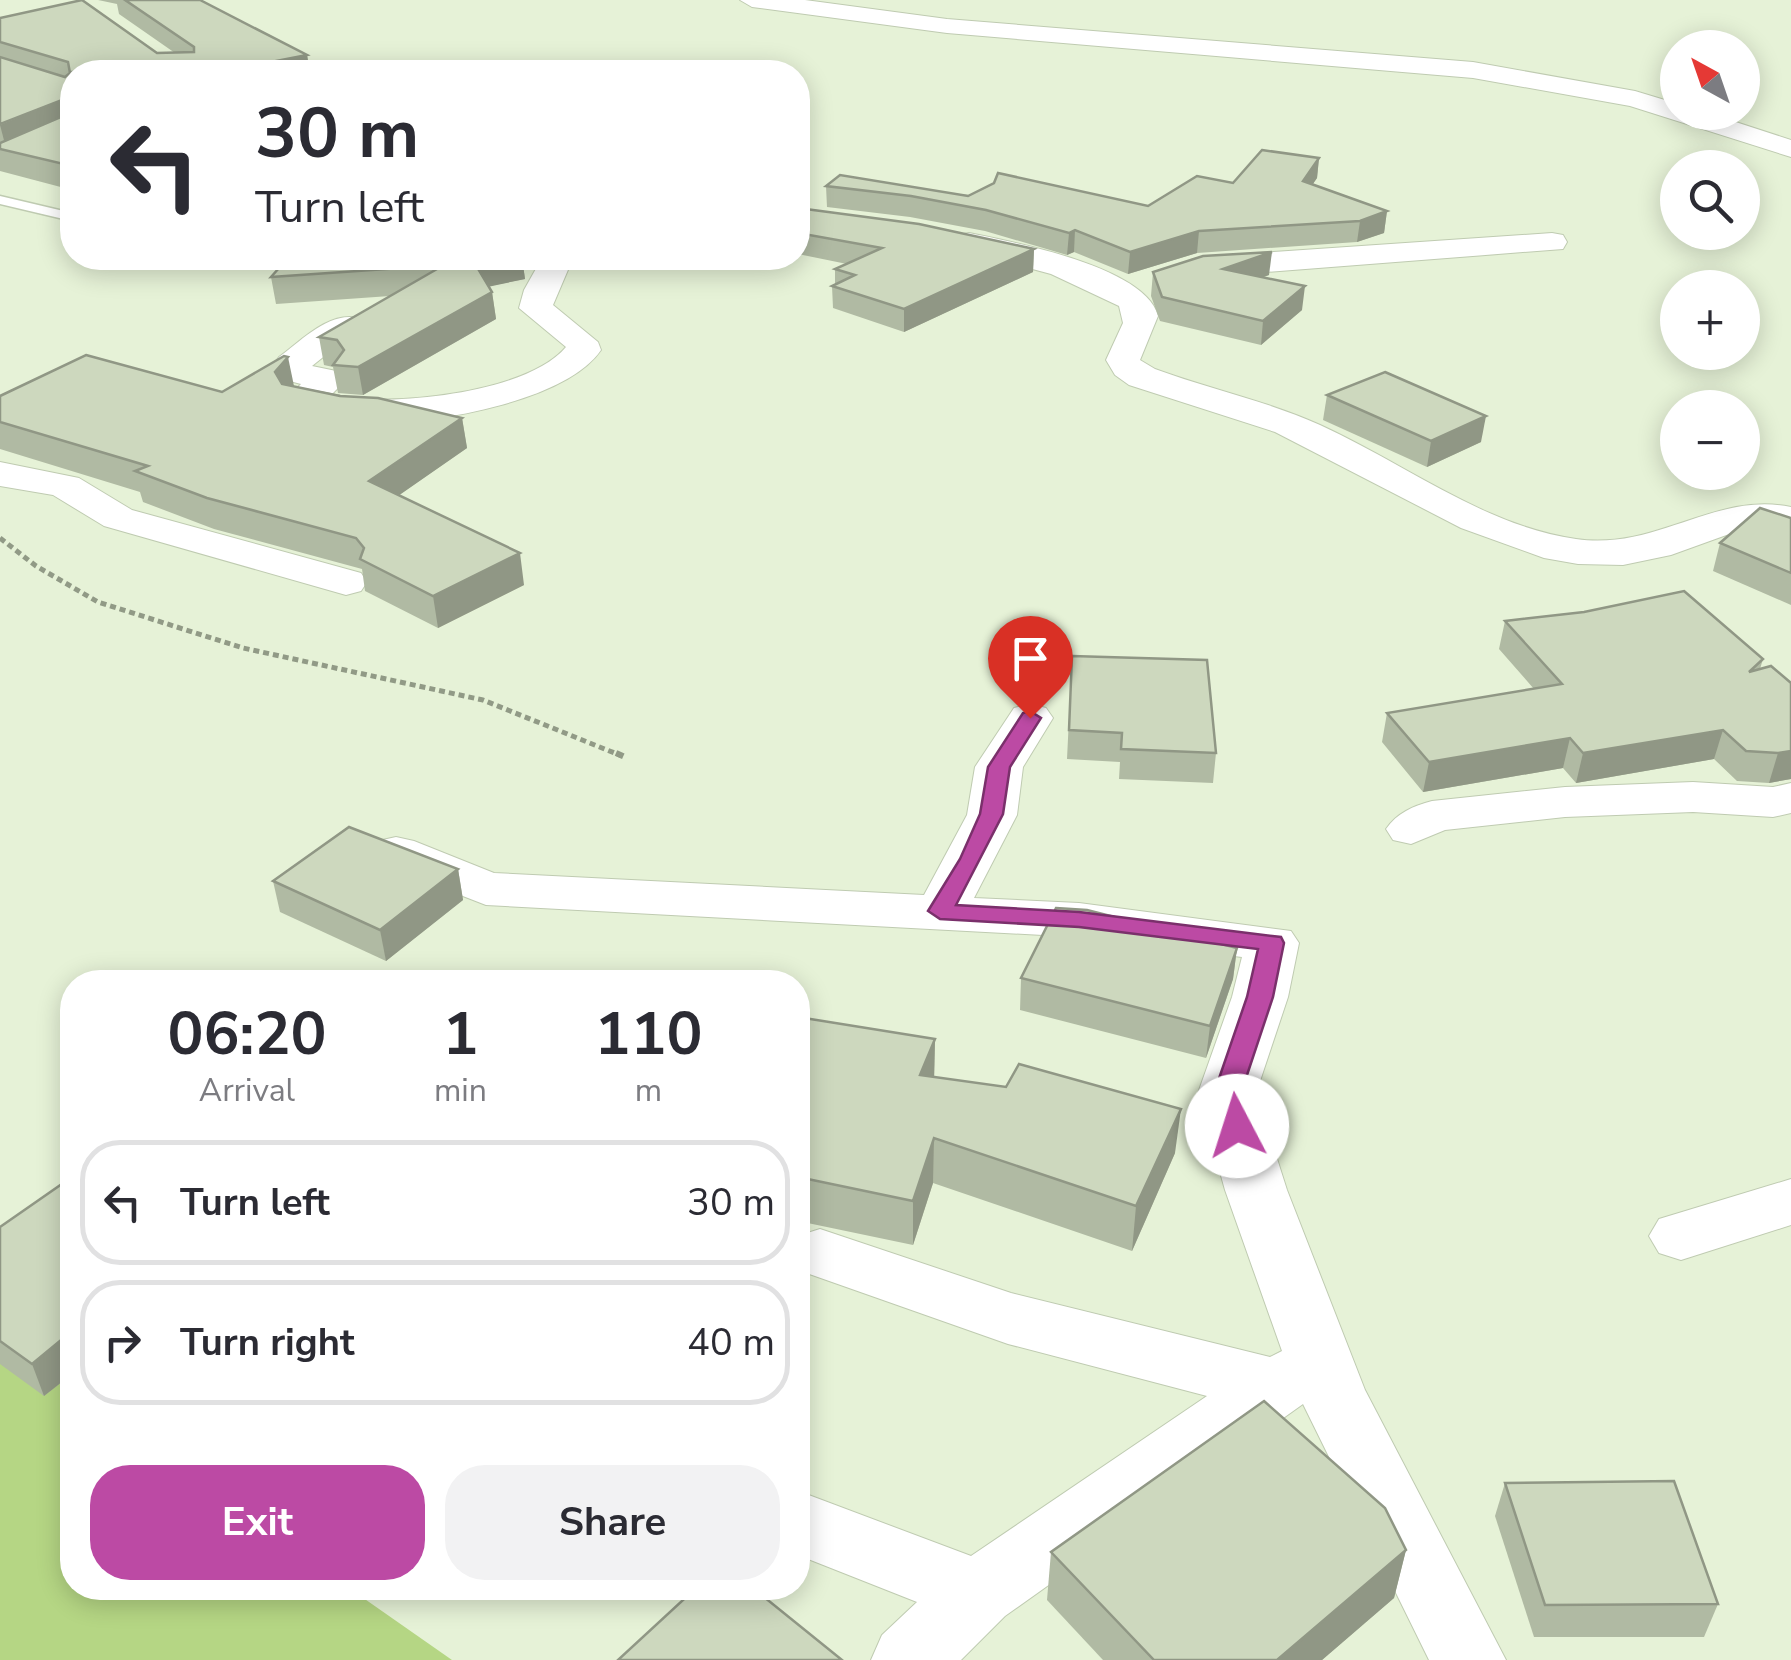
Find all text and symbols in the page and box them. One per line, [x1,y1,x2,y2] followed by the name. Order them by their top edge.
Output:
[1660,30,1760,130] north arrow
[1660,30,1760,490] map controls
[255,86,419,182] text: 30 m
[90,100,220,230] icon: left
[1660,150,1760,250] button: search
[255,177,424,238] text: Turn left
[1660,270,1760,370] button: +
[1660,390,1760,490] button: −
[988,616,1073,719] pin
[1003,631,1058,686] icon: arrive
[168,993,326,1075] text: 06:20
[442,993,478,1075] text: 1
[594,993,702,1075] text: 110
[199,1069,295,1112] text: Arrival
[434,1069,487,1112] text: min
[635,1069,662,1112] text: m
[1185,1074,1289,1178] position arrow
[95,1175,150,1230] icon: left
[180,1177,330,1228] text: Turn left
[687,1177,775,1228] text: 30 m
[95,1315,150,1370] icon: right
[180,1317,355,1368] text: Turn right
[687,1317,775,1368] text: 40 m
[90,1465,425,1580] button: Exit
[445,1465,780,1580] button: Share

